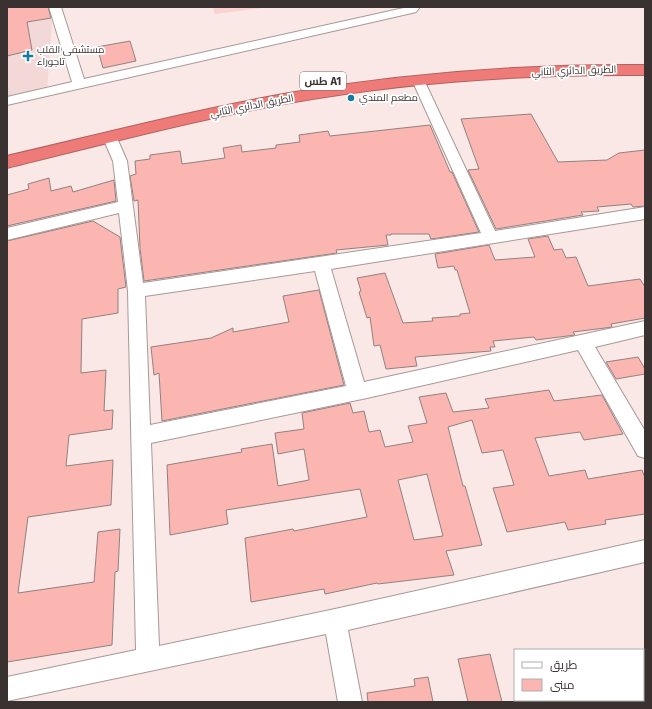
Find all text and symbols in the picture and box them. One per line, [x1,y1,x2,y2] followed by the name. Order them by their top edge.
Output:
[37,44,105,68] place label: مستشفى القلب تاجوراء
[22,50,34,62] marker: مستشفى القلب تاجوراء
[532,64,617,79] street label: الطريق الدائري الثاني
[300,72,346,90] road number: طس A1
[209,92,295,121] street label: الطريق الدائري الثاني
[359,92,418,105] place label: مطعم المندي
[346,93,356,103] marker: مطعم المندي
[514,649,644,701] legend
[550,658,578,672] text: طريق
[550,678,575,692] text: مبنى

